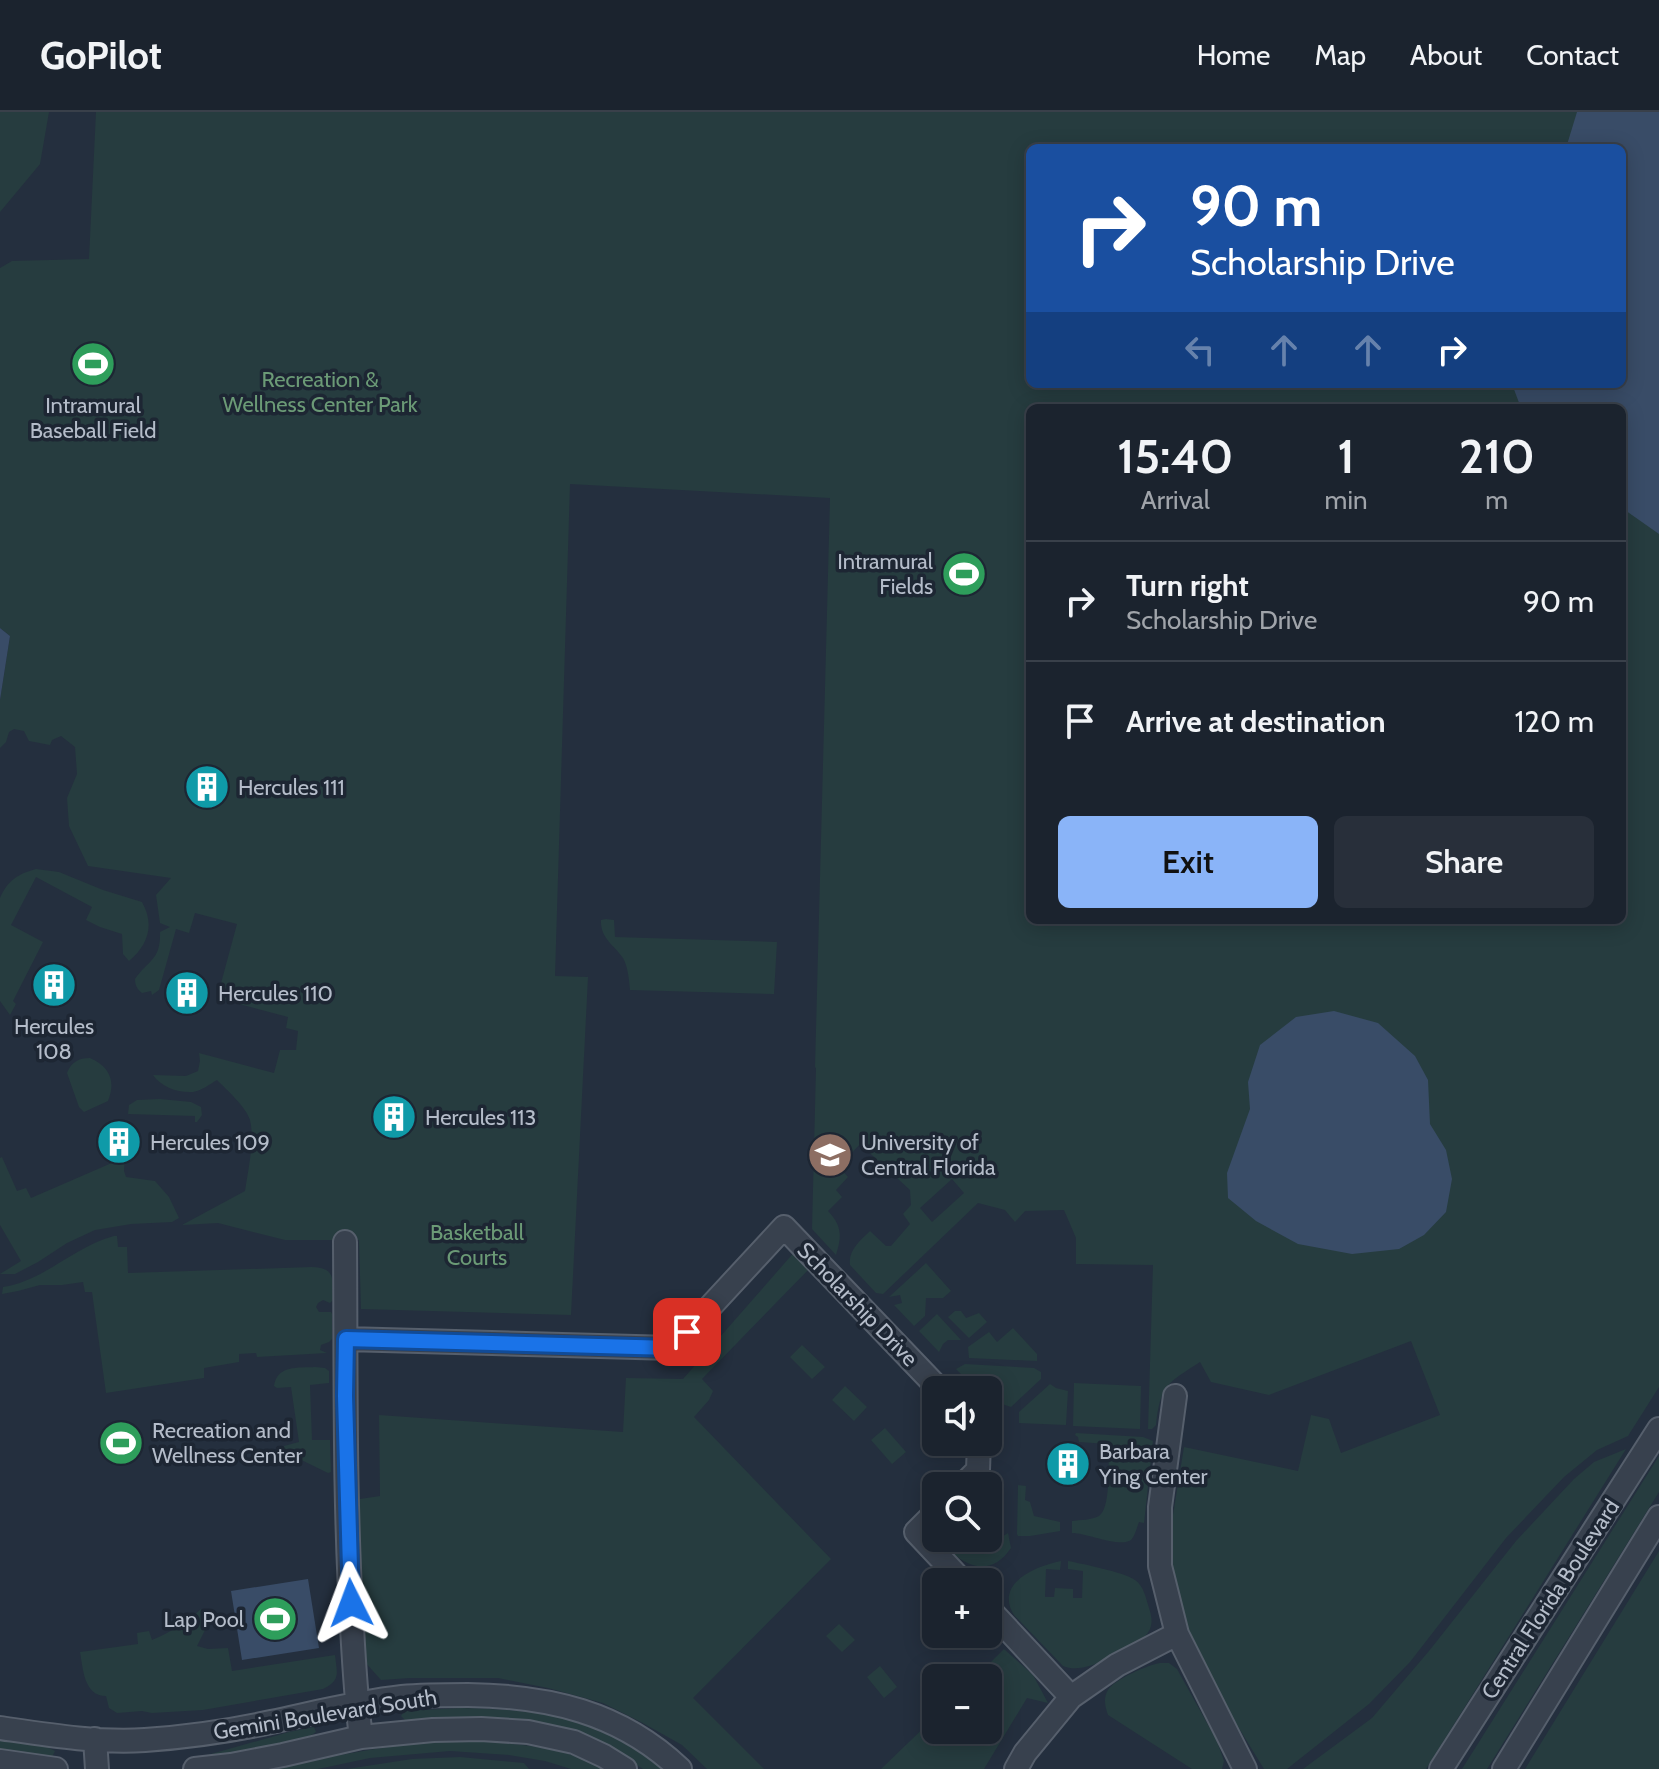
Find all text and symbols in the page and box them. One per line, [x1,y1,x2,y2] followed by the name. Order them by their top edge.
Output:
[40,32,162,79] text: GoPilot
[1197,38,1270,72] text: Home
[1314,38,1366,72] text: Map
[1410,38,1482,72] text: About
[1526,38,1619,72] text: Contact
[1190,172,1322,240] text: 90 m
[1058,176,1162,280] icon: right
[1190,240,1455,284] text: Scholarship Drive
[1178,328,1222,372] icon: left
[1262,328,1306,372] icon: ahead
[1346,328,1390,372] icon: ahead
[1430,328,1474,372] icon: right
[69,340,117,388] sports icon: Intramural Baseball Field
[222,366,418,418] park label: Recreation & Wellness Center Park
[30,392,156,444] place label: Intramural Baseball Field
[1117,427,1233,485] text: 15:40
[1338,427,1354,485] text: 1
[1459,427,1535,485] text: 210
[1141,484,1210,516] text: Arrival
[1325,484,1367,516] text: min
[1485,484,1508,516] text: m
[837,548,934,600] place label: Intramural Fields
[940,550,988,598] sports icon: Intramural Fields
[1126,567,1249,604] text: Turn right
[1058,579,1102,623] icon: right
[1523,583,1594,620] text: 90 m
[1126,604,1317,636] text: Scholarship Drive
[1058,699,1102,743] icon: arrive
[1126,703,1386,740] text: Arrive at destination
[1514,703,1594,740] text: 120 m
[183,763,231,811] building icon: Hercules 111
[238,774,345,801] place label: Hercules 111
[1058,816,1318,908] button: Exit
[1334,816,1594,908] button: Share
[30,961,78,1009] building icon: Hercules 108
[163,969,211,1017] building icon: Hercules 110
[218,980,333,1007] place label: Hercules 110
[14,1013,94,1065] place label: Hercules 108
[370,1093,418,1141] building icon: Hercules 113
[425,1104,536,1131] place label: Hercules 113
[95,1118,143,1166] building icon: Hercules 109
[150,1129,270,1156] place label: Hercules 109
[861,1129,996,1181] place label: University of Central Florida
[806,1131,854,1179] school or university icon: University of Central Florida
[430,1219,525,1271] park label: Basketball Courts
[792,1237,924,1372] street label: Scholarship Drive
[653,1298,721,1366] pin
[665,1310,709,1354] icon: arrive
[922,1376,1002,1744] map controls
[922,1376,1002,1456] button: sound
[152,1417,303,1469] place label: Recreation and Wellness Center
[97,1419,145,1467] sports icon: Recreation and Wellness Center
[1098,1438,1207,1490] place label: Barbara Ying Center
[1044,1440,1092,1488] building icon: Barbara Ying Center
[922,1472,1002,1552] button: search
[1476,1494,1625,1704] street label: Central Florida Boulevard
[309,1561,393,1645] position arrow
[922,1568,1002,1648] button: +
[251,1595,299,1643] sports icon: Lap Pool
[164,1606,245,1633] place label: Lap Pool
[922,1664,1002,1744] button: −
[211,1684,439,1745] street label: Gemini Boulevard South

